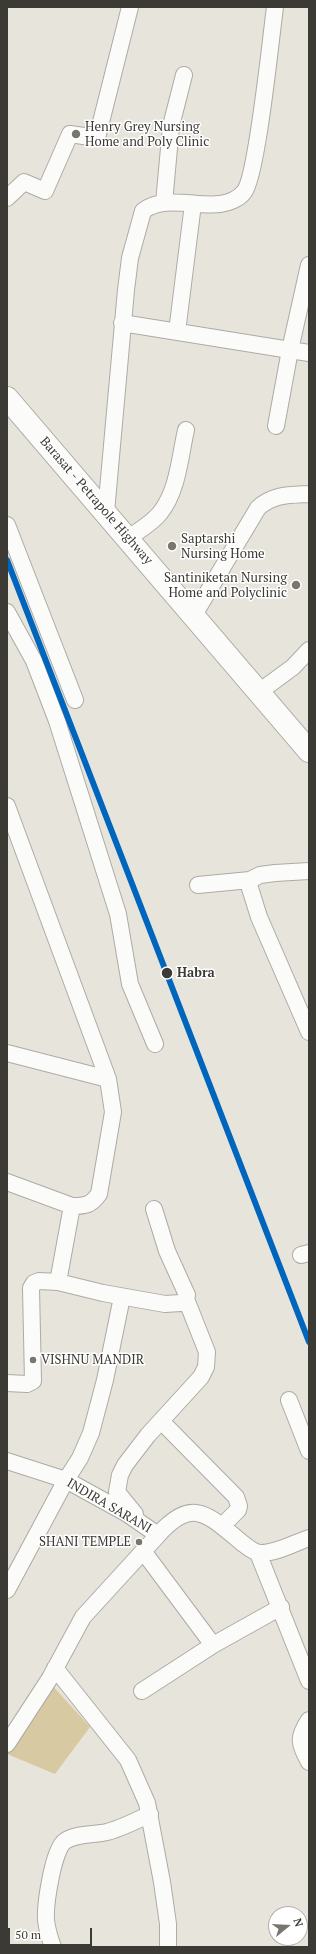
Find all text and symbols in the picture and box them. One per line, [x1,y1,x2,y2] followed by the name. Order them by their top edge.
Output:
[85,119,209,150] place label: Henry Grey Nursing Home and Poly Clinic
[70,128,82,140] marker: Henry Grey Nursing Home and Poly Clinic
[36,434,156,568] street label: Barasat - Petrapole Highway
[181,531,265,562] place label: Saptarshi Nursing Home
[166,540,178,552] marker: Saptarshi Nursing Home
[164,570,287,601] place label: Santiniketan Nursing Home and Polyclinic
[290,579,302,591] marker: Santiniketan Nursing Home and Polyclinic
[177,965,215,981] place label: Habra
[160,966,174,980] marker: Habra
[41,1352,144,1368] place label: VISHNU MANDIR
[28,1355,38,1365] marker: VISHNU MANDIR
[64,1475,154,1537] street label: INDIRA SARANI
[39,1534,131,1550] place label: SHANI TEMPLE
[134,1537,144,1547] marker: SHANI TEMPLE
[268,1906,308,1946] north arrow
[291,1916,306,1929] text: N
[10,1920,94,1946] scale bar
[15,1927,41,1942] text: 50 m

